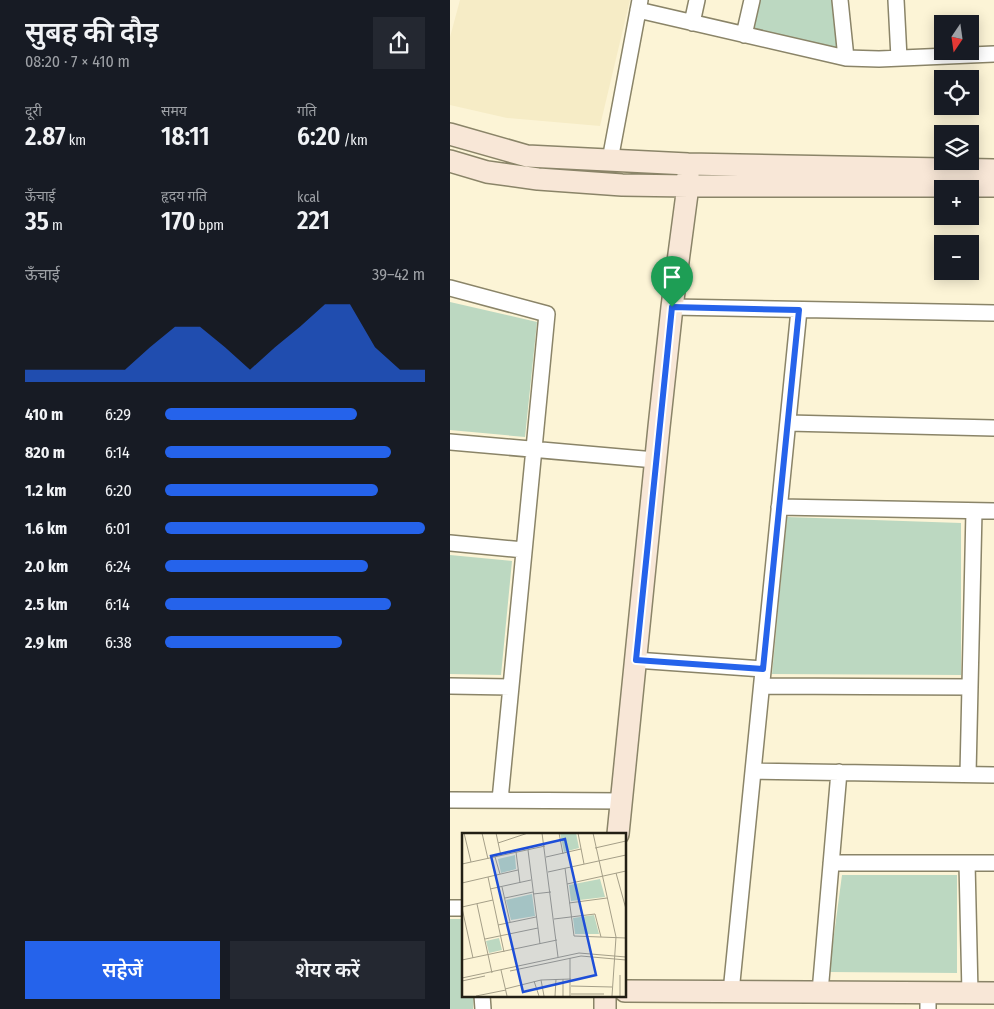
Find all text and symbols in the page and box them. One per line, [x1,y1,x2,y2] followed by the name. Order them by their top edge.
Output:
[934,15,979,60] north arrow
[934,15,979,280] map controls
[25,16,159,49] text: सुबह की दौड़
[373,17,425,69] button: share
[25,52,130,71] text: 08:20 · 7 × 410 m
[934,70,979,115] button: locate
[25,103,42,120] text: दूरी
[161,103,187,120] text: समय
[297,103,317,120] text: गति
[25,122,65,152] text: 2.87
[161,122,210,152] text: 18:11
[297,122,341,152] text: 6:20
[934,125,979,170] button: layers
[65,132,86,149] text: km
[341,132,368,149] text: /km
[934,180,979,225] button: +
[25,188,55,205] text: ऊँचाई
[161,188,207,205] text: हृदय गति
[297,189,320,206] text: kcal
[297,206,330,236] text: 221
[25,207,49,237] text: 35
[161,207,195,237] text: 170
[49,217,63,234] text: m
[195,217,224,234] text: bpm
[934,235,979,280] button: −
[651,256,693,307] pin
[658,263,686,291] icon: arrive
[25,265,60,284] text: ऊँचाई
[372,265,425,284] text: 39–42 m
[25,405,63,424] text: 410 m
[105,405,131,424] text: 6:29
[25,443,65,462] text: 820 m
[105,443,130,462] text: 6:14
[25,481,67,500] text: 1.2 km
[105,481,132,500] text: 6:20
[25,519,67,538] text: 1.6 km
[105,519,131,538] text: 6:01
[25,557,68,576] text: 2.0 km
[105,557,131,576] text: 6:24
[25,595,68,614] text: 2.5 km
[105,595,130,614] text: 6:14
[25,633,68,652] text: 2.9 km
[105,633,132,652] text: 6:38
[462,833,626,996] inset map
[25,941,220,999] button: सहेजें
[230,941,425,999] button: शेयर करें

